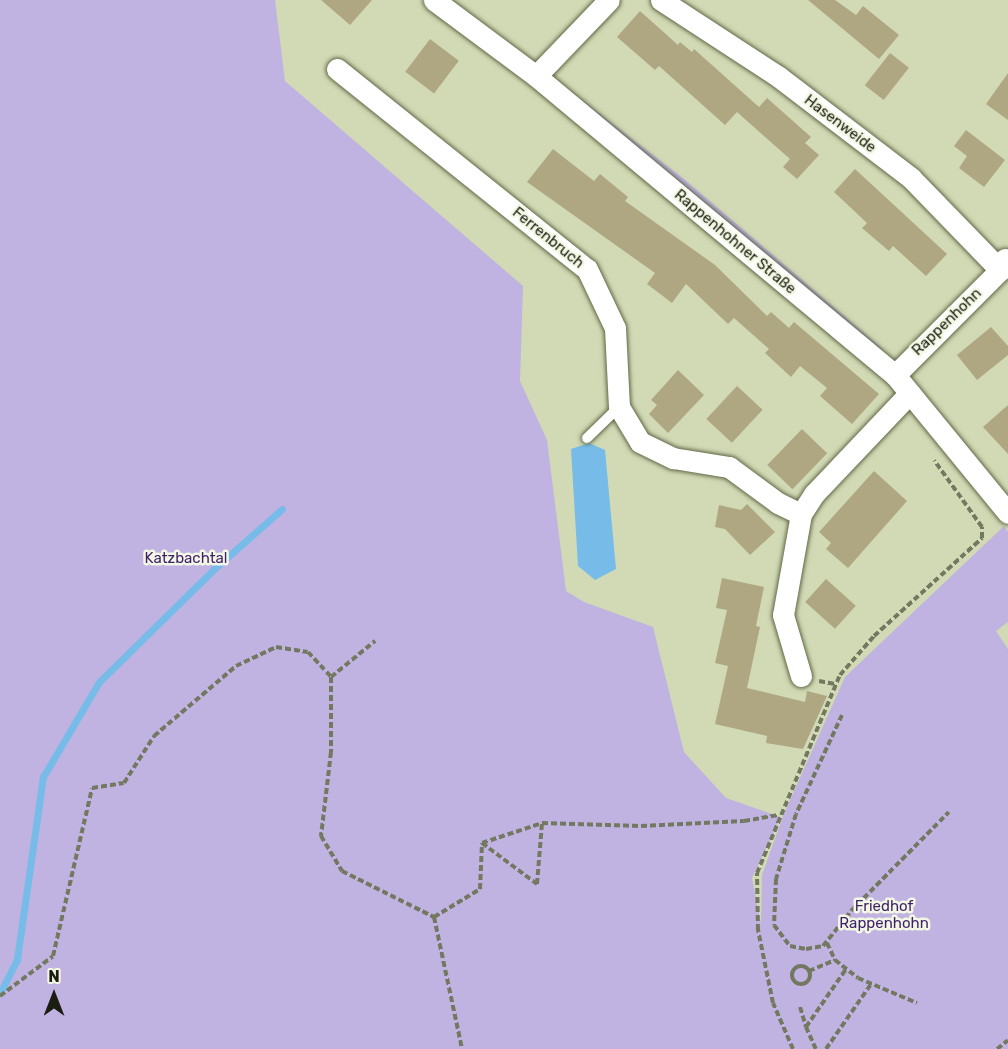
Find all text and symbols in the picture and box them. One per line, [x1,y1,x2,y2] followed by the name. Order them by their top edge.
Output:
[801,91,879,157] street label: Hasenweide
[670,186,800,298] street label: Rappenhohner Straße
[509,204,587,272] street label: Ferrenbruch
[909,284,985,360] street label: Rappenhohn
[145,550,227,568] park label: Katzbachtal
[839,897,929,932] park label: Friedhof Rappenhohn
[24,965,84,1025] north arrow
[48,967,60,986] text: N

